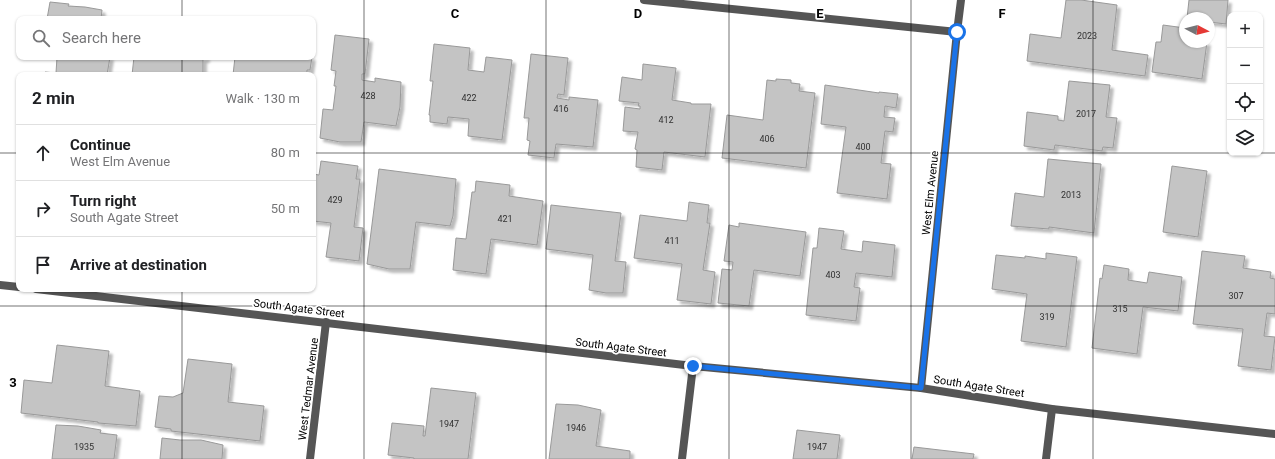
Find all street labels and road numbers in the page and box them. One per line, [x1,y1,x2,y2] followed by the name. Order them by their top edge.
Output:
[920,150,941,236] street label: West Elm Avenue
[253,296,346,321] street label: South Agate Street
[575,335,668,360] street label: South Agate Street
[296,337,321,441] street label: West Tedmar Avenue
[933,373,1026,400] street label: South Agate Street

